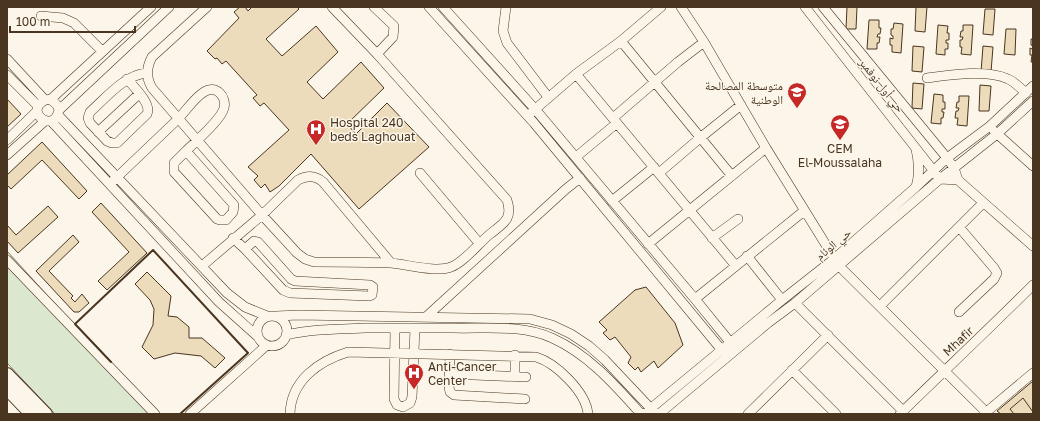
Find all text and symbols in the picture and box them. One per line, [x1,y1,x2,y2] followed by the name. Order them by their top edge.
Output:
[10,8,135,34] scale bar
[16,14,50,29] text: 100 m
[853,54,908,117] street label: حي أول نوفمبر
[705,78,783,107] place label: متوسطة المصالحة الوطنية
[786,81,808,109] school or university icon: متوسطة المصالحة الوطنية
[829,113,851,141] school or university icon: CEM El-Moussalaha
[330,115,416,144] place label: Hospital 240 beds Laghouat
[305,118,327,146] hospital icon: Hospital 240 beds Laghouat
[798,141,882,170] place label: CEM El-Moussalaha
[812,224,856,266] street label: حي الوئام
[939,323,977,359] street label: Mhafir
[428,359,497,388] place label: Anti-Cancer Center
[403,362,425,390] hospital icon: Anti-Cancer Center

